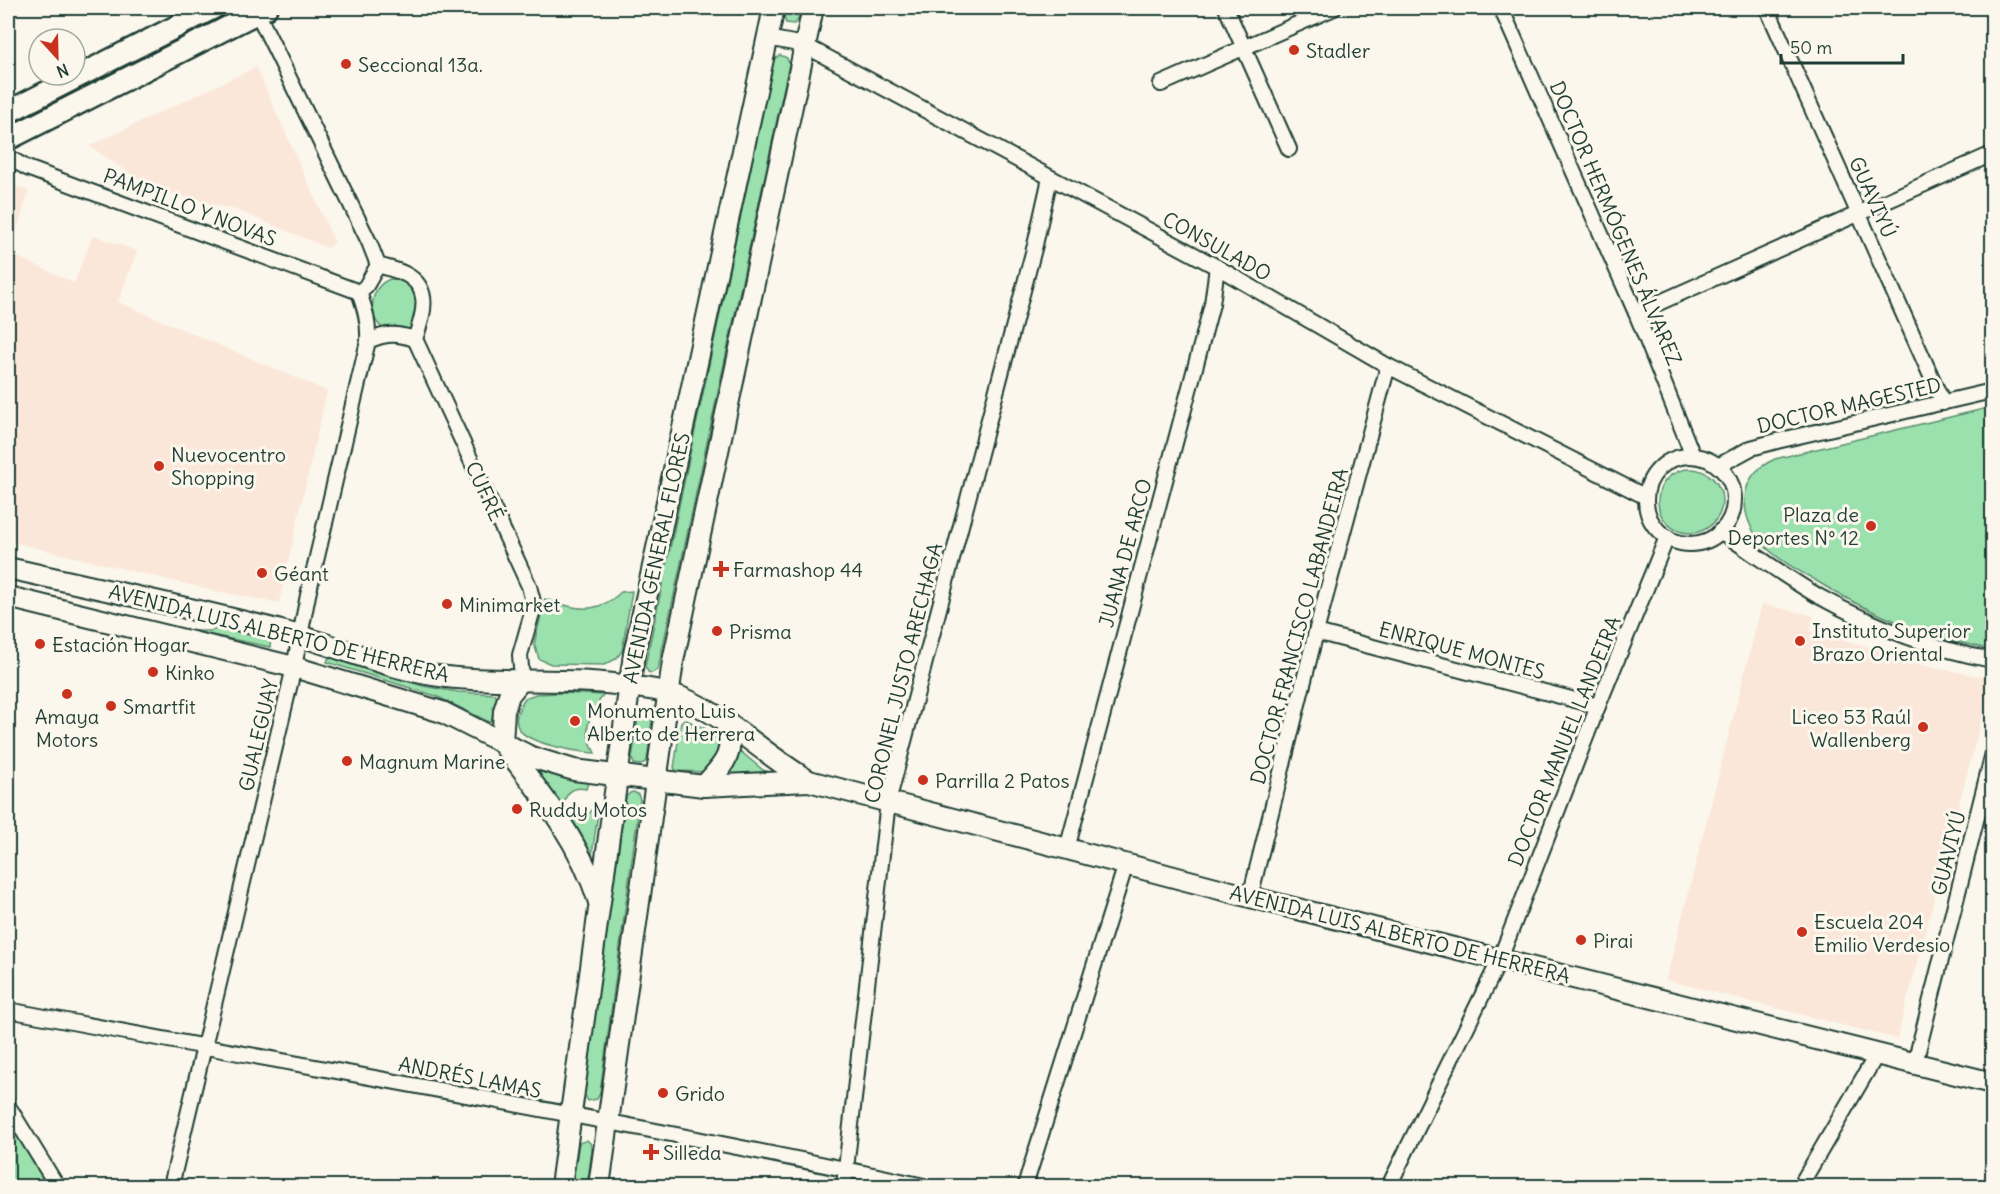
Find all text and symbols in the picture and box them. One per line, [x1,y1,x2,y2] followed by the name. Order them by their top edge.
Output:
[27,27,87,87] north arrow
[1781,27,1902,65] scale bar
[1790,36,1832,59] text: 50 m
[1306,38,1370,63] place label: Stadler
[1287,43,1301,57] marker: Stadler
[358,52,483,77] place label: Seccional 13a.
[339,57,353,71] marker: Seccional 13a.
[54,60,71,82] text: N
[1545,77,1687,369] street label: DOCTOR HERMÓGENES ÁLVAREZ
[1844,153,1902,241] street label: GUAVIYÚ
[100,162,280,252] street label: PAMPILLO Y NOVAS
[1158,206,1276,286] street label: CONSULADO
[1754,372,1944,438] street label: DOCTOR MAGESTED
[617,430,695,686] street label: AVENIDA GENERAL FLORES
[171,442,286,490] place label: Nuevocentro Shopping
[460,457,510,525] street label: CUFRÉ
[152,459,166,473] marker: Nuevocentro Shopping
[1245,465,1353,787] street label: DOCTOR FRANCISCO LABANDEIRA
[1093,476,1157,630] street label: JUANA DE ARCO
[1727,502,1859,550] place label: Plaza de Deportes Nº 12
[1864,519,1878,533] marker: Plaza de Deportes Nº 12
[859,540,948,806] street label: CORONEL JUSTO ARECHAGA
[733,557,863,582] place label: Farmashop 44
[274,561,329,586] place label: Géant
[714,562,728,576] marker: Farmashop 44
[255,566,269,580] marker: Géant
[106,579,452,687] street label: AVENIDA LUIS ALBERTO DE HERRERA
[459,592,561,617] place label: Minimarket
[440,597,454,611] marker: Minimarket
[1502,612,1626,870] street label: DOCTOR MANUEL LANDEIRA
[1376,616,1548,684] street label: ENRIQUE MONTES
[1812,618,1971,666] place label: Instituto Superior Brazo Oriental
[729,619,792,644] place label: Prisma
[710,624,724,638] marker: Prisma
[52,632,190,657] place label: Estación Hogar
[1793,634,1807,648] marker: Instituto Superior Brazo Oriental
[33,637,47,651] marker: Estación Hogar
[165,660,215,685] place label: Kinko
[146,665,160,679] marker: Kinko
[233,676,283,794] street label: GUALEGUAY
[60,687,74,701] marker: Amaya Motors
[123,694,196,719] place label: Smartfit
[587,698,755,746] place label: Monumento Luis Alberto de Herrera
[104,699,118,713] marker: Smartfit
[35,704,99,752] place label: Amaya Motors
[1791,704,1911,752] place label: Liceo 53 Raúl Wallenberg
[568,714,582,728] marker: Monumento Luis Alberto de Herrera
[1916,720,1930,734] marker: Liceo 53 Raúl Wallenberg
[359,749,506,774] place label: Magnum Marine
[340,754,354,768] marker: Magnum Marine
[935,768,1070,793] place label: Parrilla 2 Patos
[916,773,930,787] marker: Parrilla 2 Patos
[529,797,647,822] place label: Ruddy Motos
[510,802,524,816] marker: Ruddy Motos
[1925,808,1971,898] street label: GUAVIYÚ
[1227,880,1573,988] street label: AVENIDA LUIS ALBERTO DE HERRERA
[1814,909,1950,957] place label: Escuela 204 Emilio Verdesio
[1795,925,1809,939] marker: Escuela 204 Emilio Verdesio
[1593,928,1633,953] place label: Pirai
[1574,933,1588,947] marker: Pirai
[396,1051,544,1103] street label: ANDRÉS LAMAS
[675,1081,725,1106] place label: Grido
[656,1086,670,1100] marker: Grido
[663,1140,722,1165] place label: Silleda
[644,1145,658,1159] marker: Silleda

